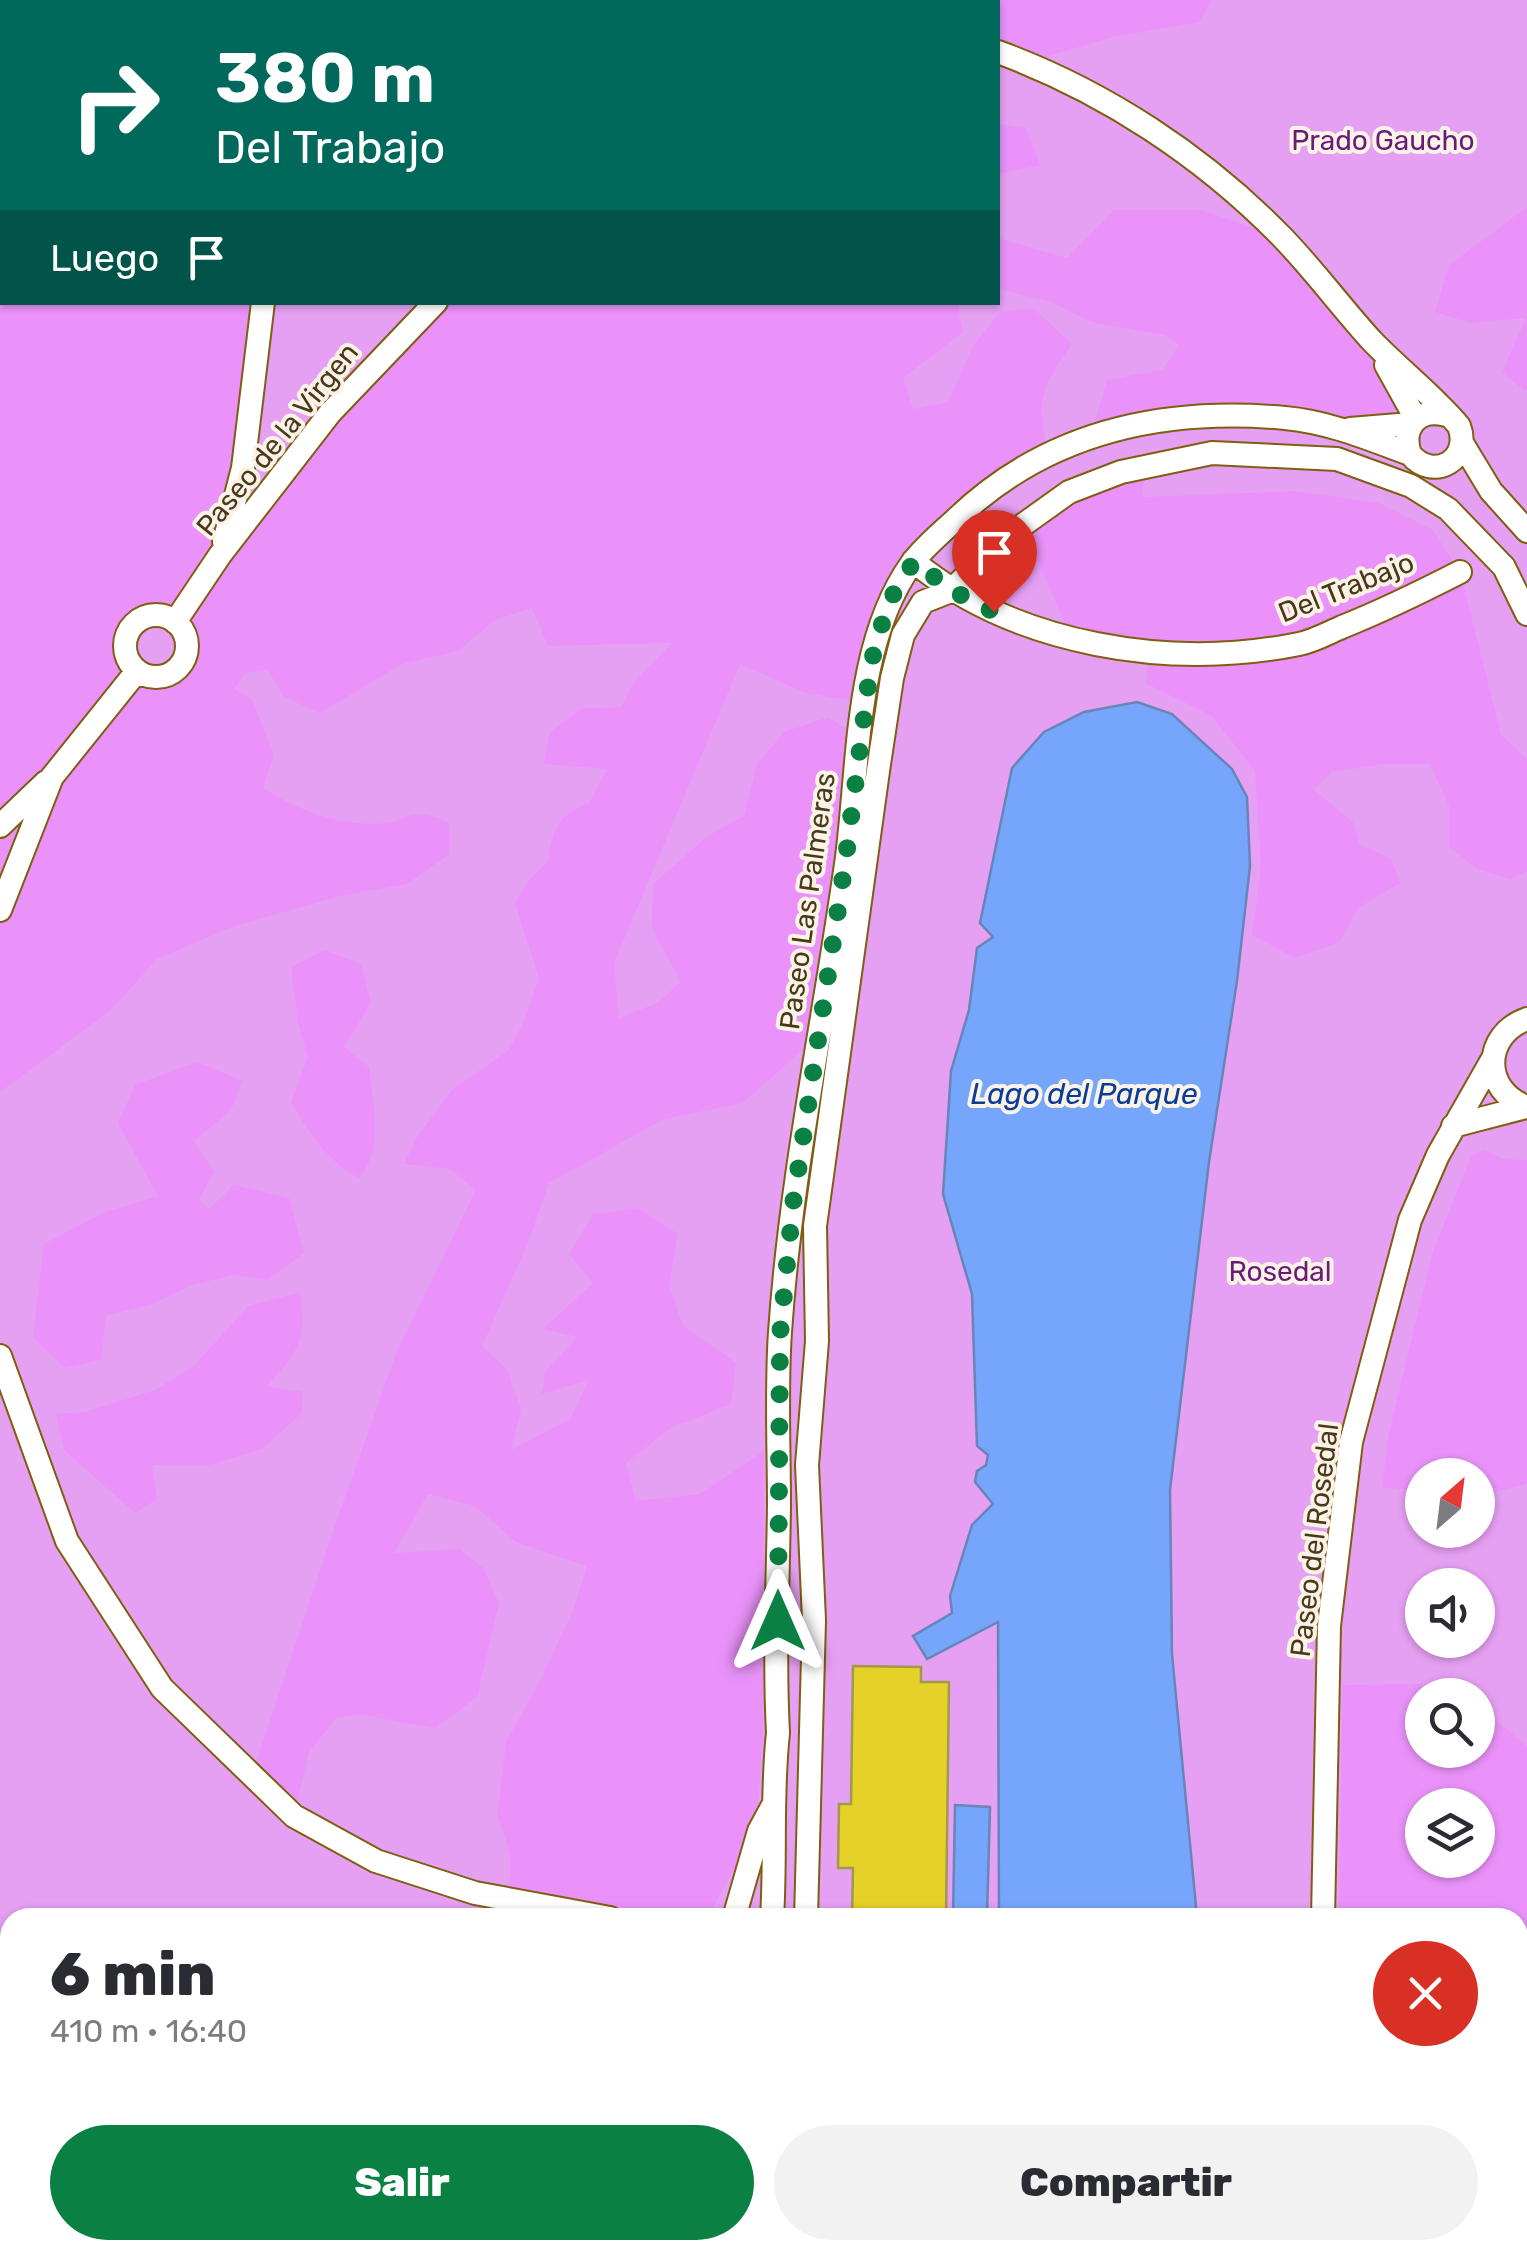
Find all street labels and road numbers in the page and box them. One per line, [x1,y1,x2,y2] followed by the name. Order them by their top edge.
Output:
[190,336,365,542] street label: Paseo de la Virgen
[1274,545,1419,630] street label: Del Trabajo
[773,770,842,1032] street label: Paseo Las Palmeras
[1284,1421,1345,1659] street label: Paseo del Rosedal

